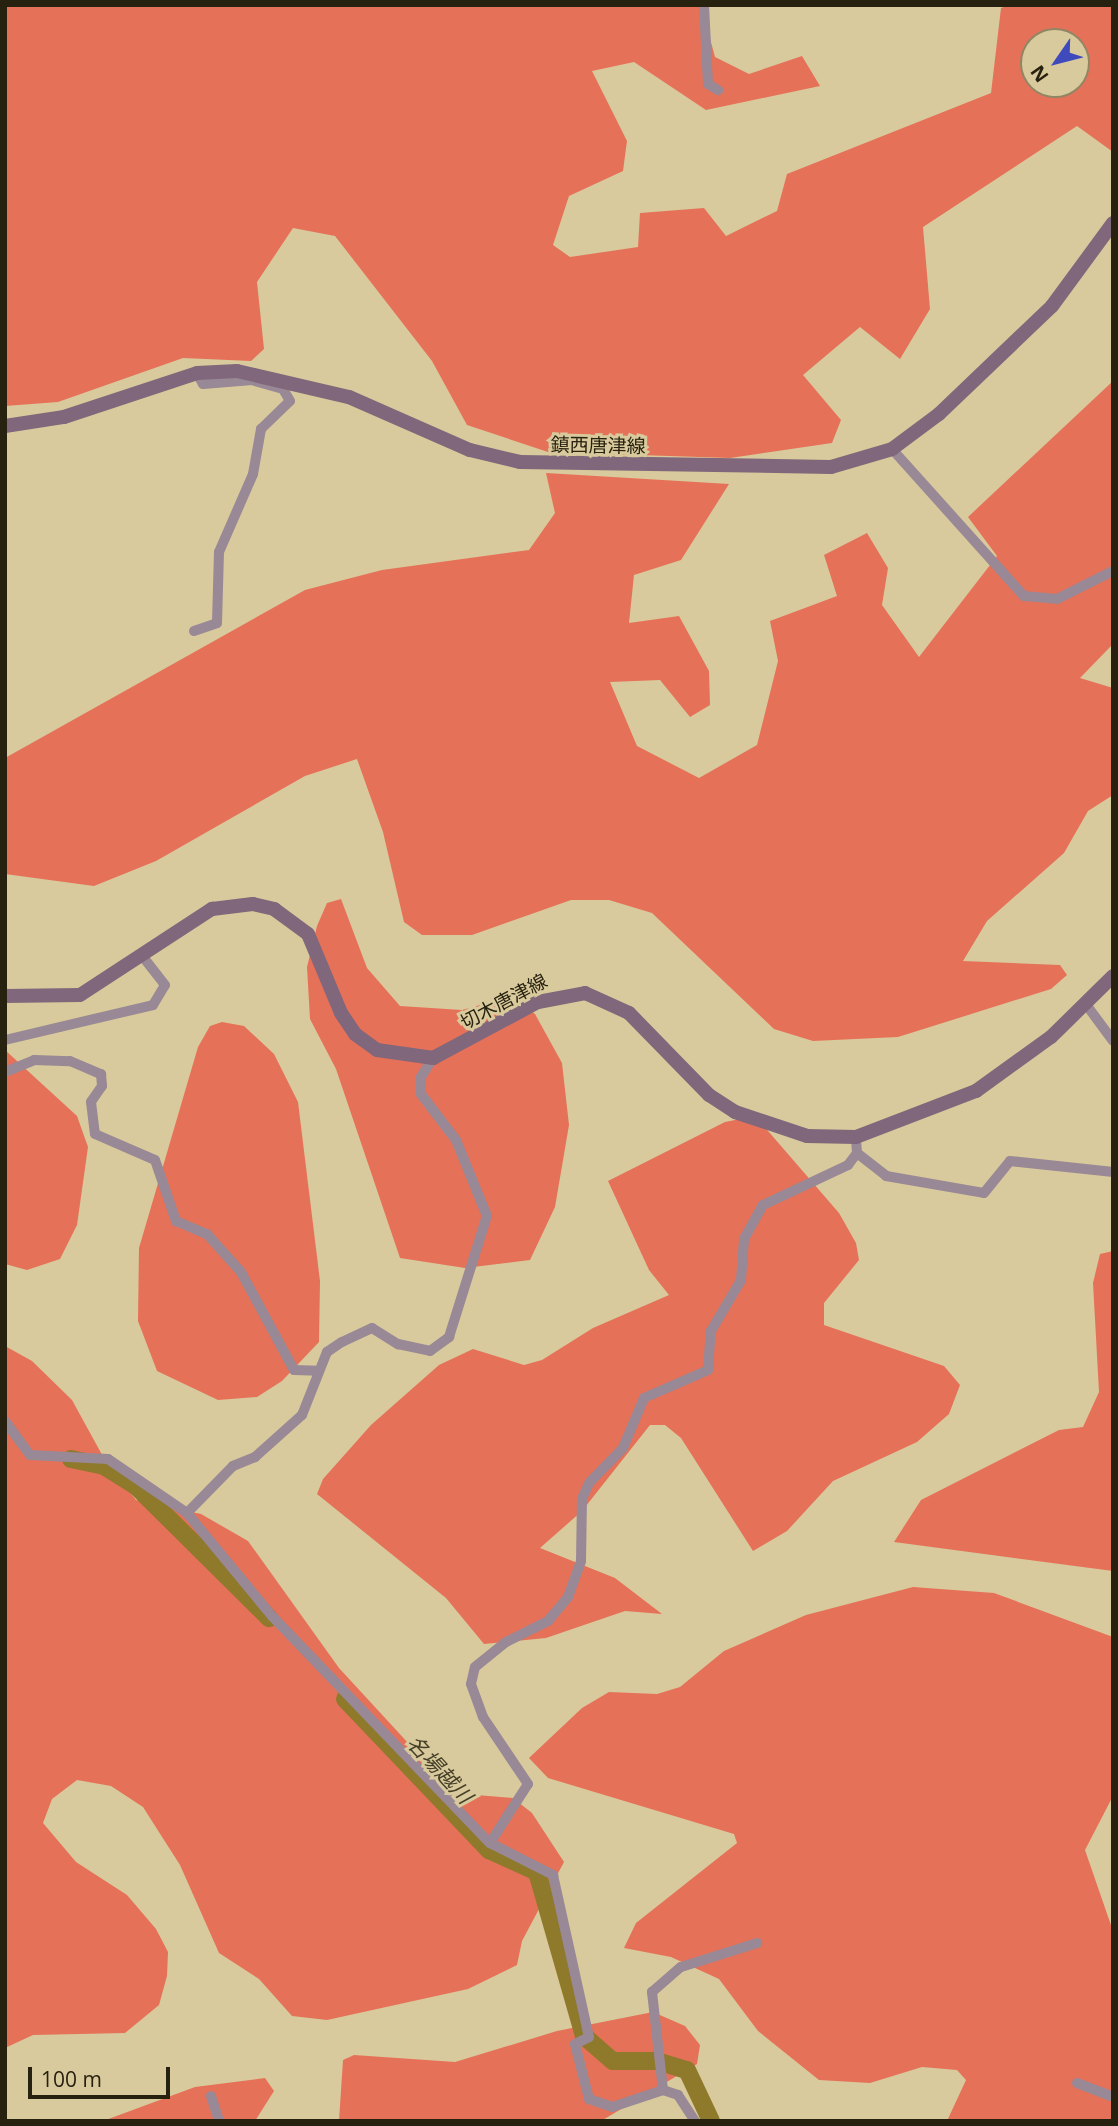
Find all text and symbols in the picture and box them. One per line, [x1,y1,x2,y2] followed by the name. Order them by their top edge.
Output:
[1020,28,1090,98] north arrow
[1024,60,1055,88] text: N
[550,434,646,458] street label: 鎮西唐津線
[457,970,551,1034] street label: 切木唐津線
[402,1730,478,1808] water label: 名場越川
[32,2052,173,2096] scale bar
[41,2065,102,2093] text: 100 m

